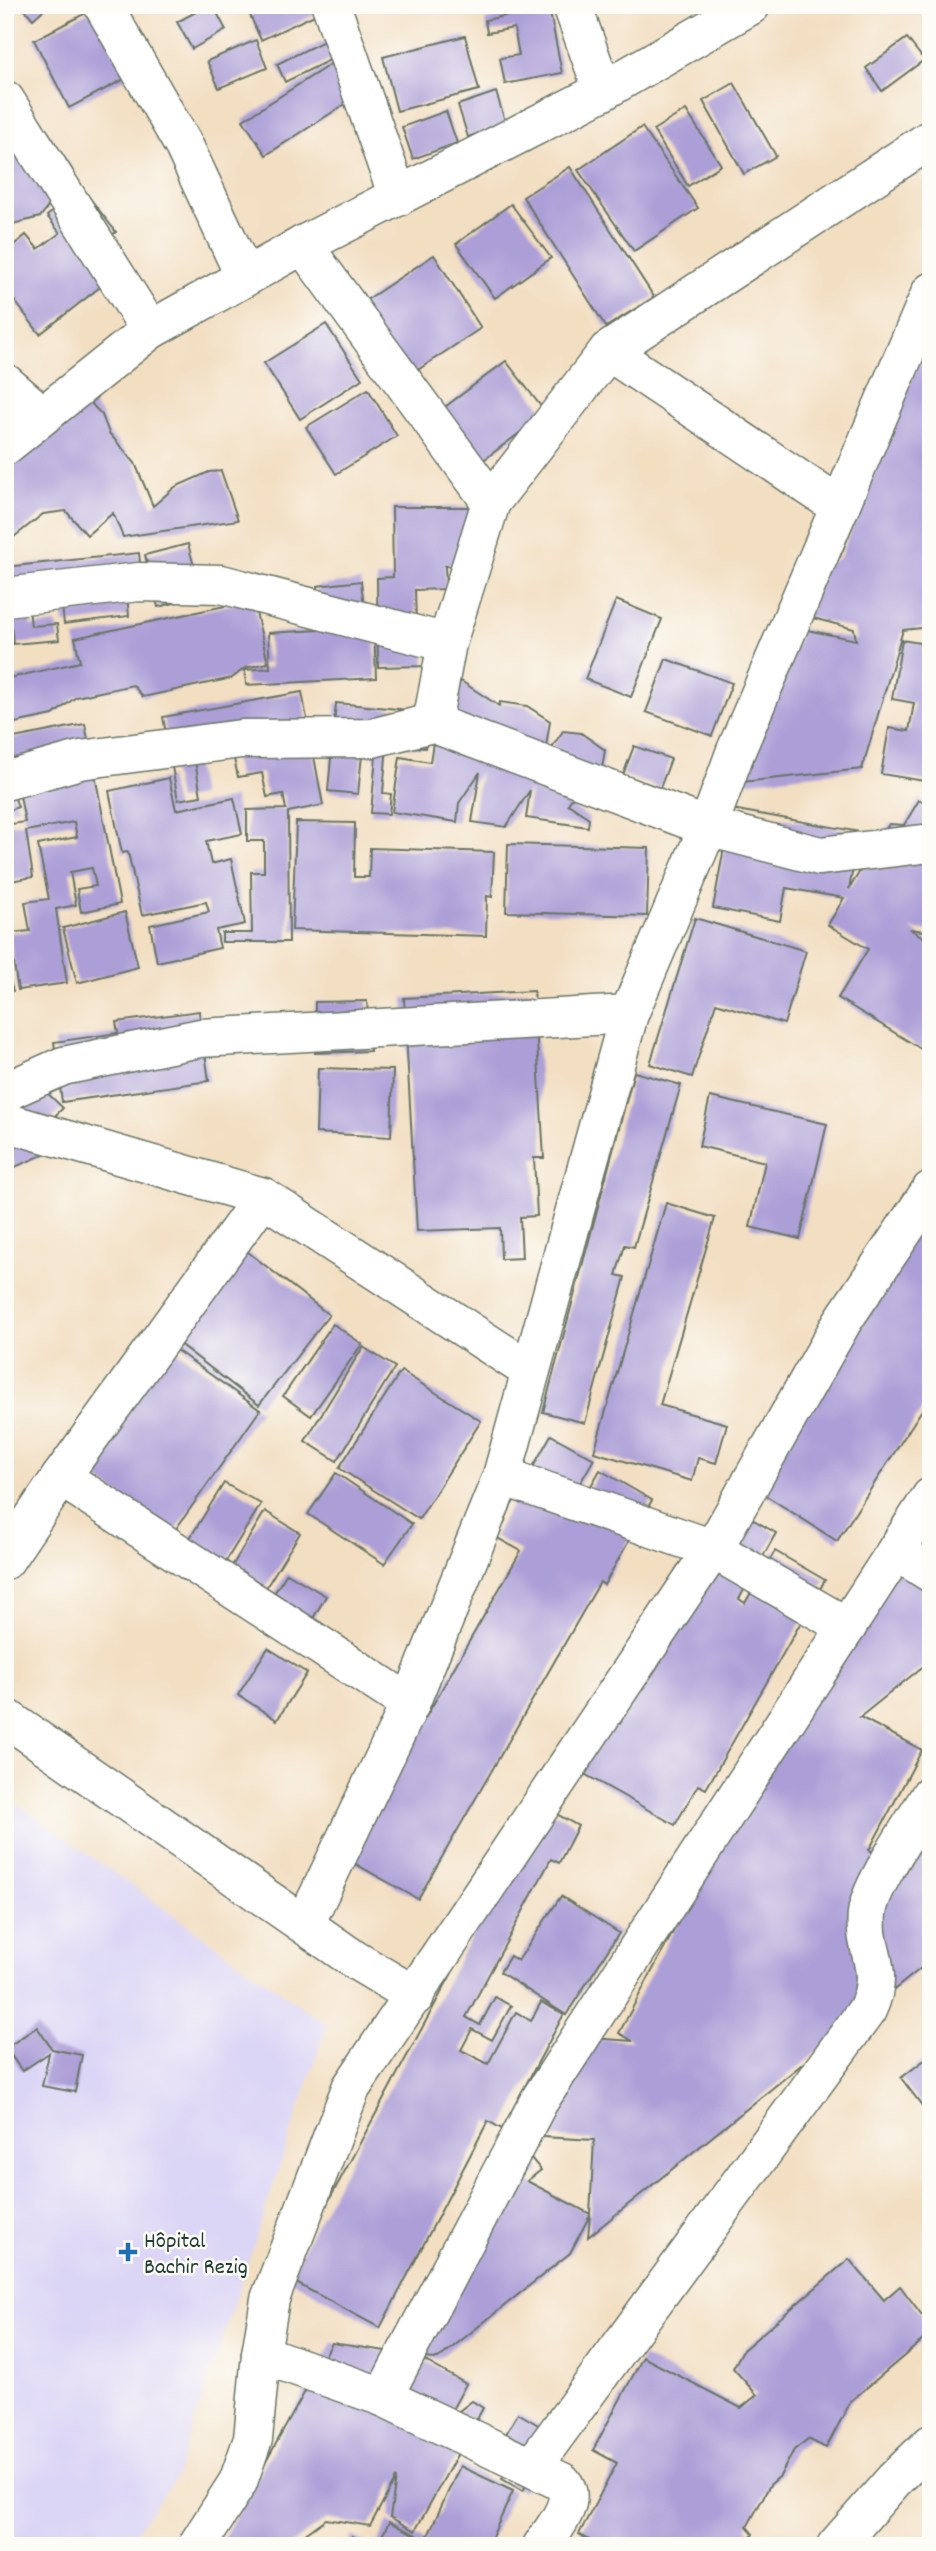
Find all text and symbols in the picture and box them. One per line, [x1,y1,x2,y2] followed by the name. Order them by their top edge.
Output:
[144,2226,248,2285] place label: Hôpital Bachir Rezig
[118,2242,138,2262] marker: Hôpital Bachir Rezig

